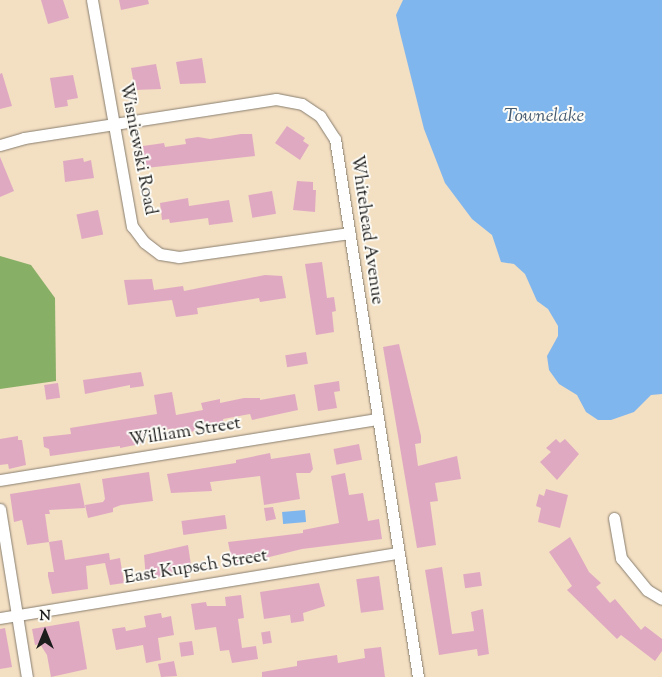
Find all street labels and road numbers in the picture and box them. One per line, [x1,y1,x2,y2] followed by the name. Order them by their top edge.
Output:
[114,81,160,217] street label: Wisniewski Road
[345,154,387,306] street label: Whitehead Avenue
[128,414,242,452] street label: William Street
[123,546,269,590] street label: East Kupsch Street

